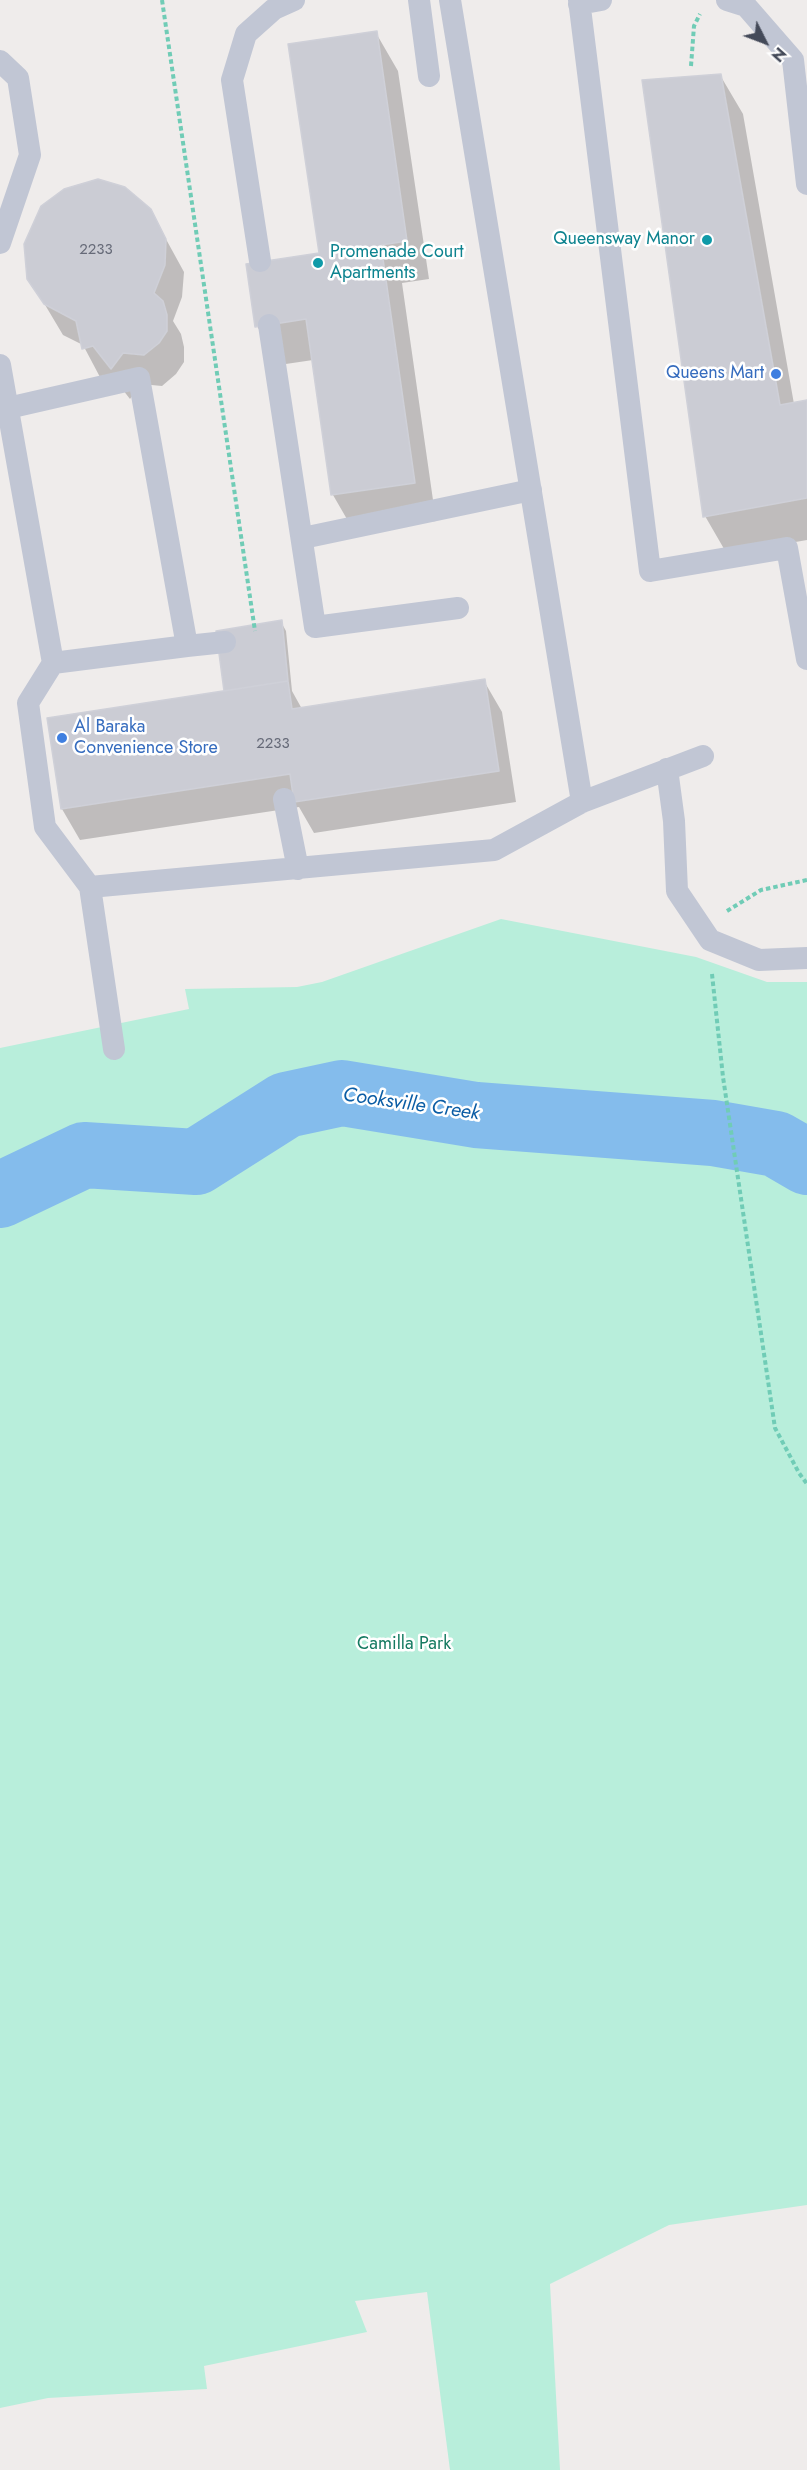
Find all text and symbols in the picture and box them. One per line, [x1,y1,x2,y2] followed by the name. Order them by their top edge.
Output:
[735,12,795,72] north arrow
[766,42,792,67] text: N
[553,229,695,251] place label: Queensway Manor
[700,233,714,247] marker: Queensway Manor
[79,241,113,259] house number: 2233
[330,242,464,284] place label: Promenade Court Apartments
[311,256,325,270] marker: Promenade Court Apartments
[666,363,764,385] place label: Queens Mart
[769,367,783,381] marker: Queens Mart
[74,717,218,760] place label: Al Baraka Convenience Store
[55,731,69,745] marker: Al Baraka Convenience Store
[256,735,290,753] house number: 2233
[341,1084,481,1126] water label: Cooksville Creek
[357,1634,451,1656] park label: Camilla Park

